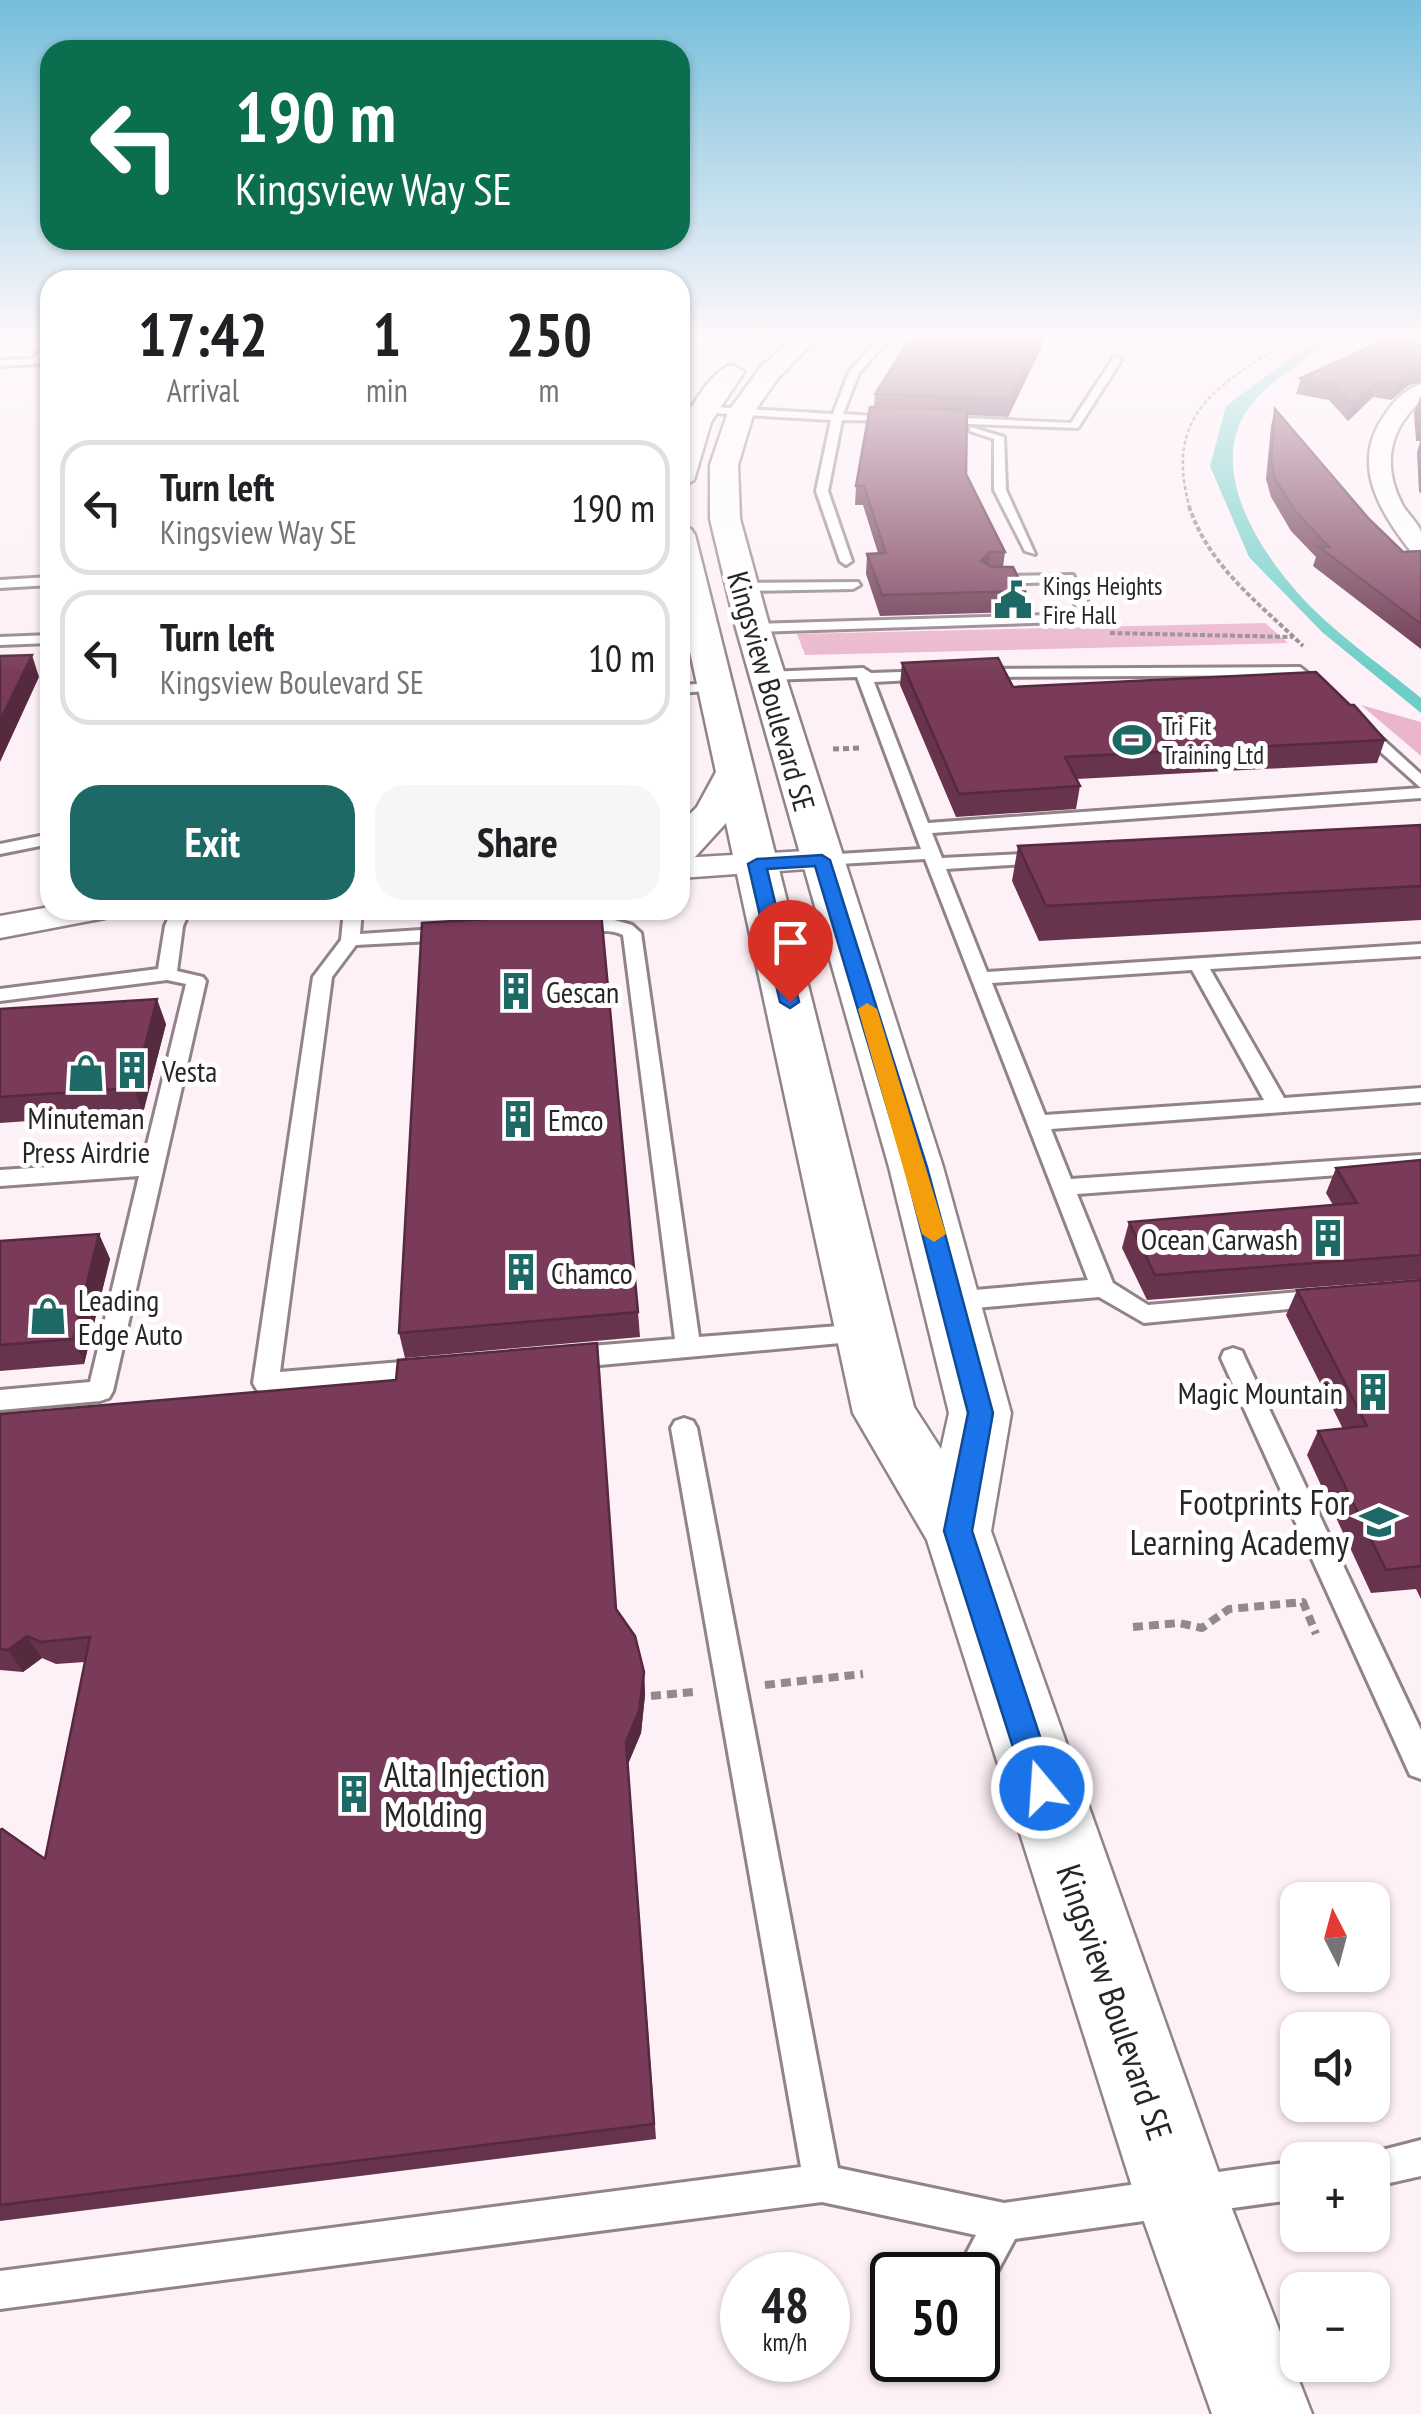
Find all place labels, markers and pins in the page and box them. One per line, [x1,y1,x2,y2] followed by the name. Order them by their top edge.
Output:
[1043,570,1163,631] place label: Kings Heights Fire Hall
[992,579,1034,621] public building icon: Kings Heights Fire Hall
[1162,710,1264,771] place label: Tri Fit Training Ltd
[1111,719,1153,761] sports icon: Tri Fit Training Ltd
[748,900,833,1003] pin
[495,970,537,1012] building icon: Gescan
[546,972,619,1011] place label: Gescan
[111,1049,153,1091] building icon: Vesta
[161,1051,217,1090] place label: Vesta
[65,1052,107,1094] shop icon: Minuteman Press Airdrie
[22,1098,150,1171] place label: Minuteman Press Airdrie
[497,1098,539,1140] building icon: Emco
[548,1100,604,1139] place label: Emco
[1307,1217,1349,1259] building icon: Ocean Carwash
[1141,1219,1298,1258] place label: Ocean Carwash
[500,1251,542,1293] building icon: Chamco
[551,1253,633,1292] place label: Chamco
[78,1280,183,1353] place label: Leading Edge Auto
[27,1295,69,1337] shop icon: Leading Edge Auto
[1352,1371,1394,1413] building icon: Magic Mountain
[1178,1373,1343,1412] place label: Magic Mountain
[1130,1479,1350,1565] place label: Footprints For Learning Academy
[1358,1501,1400,1543] school or university icon: Footprints For Learning Academy
[384,1751,545,1837] place label: Alta Injection Molding
[333,1773,375,1815] building icon: Alta Injection Molding

